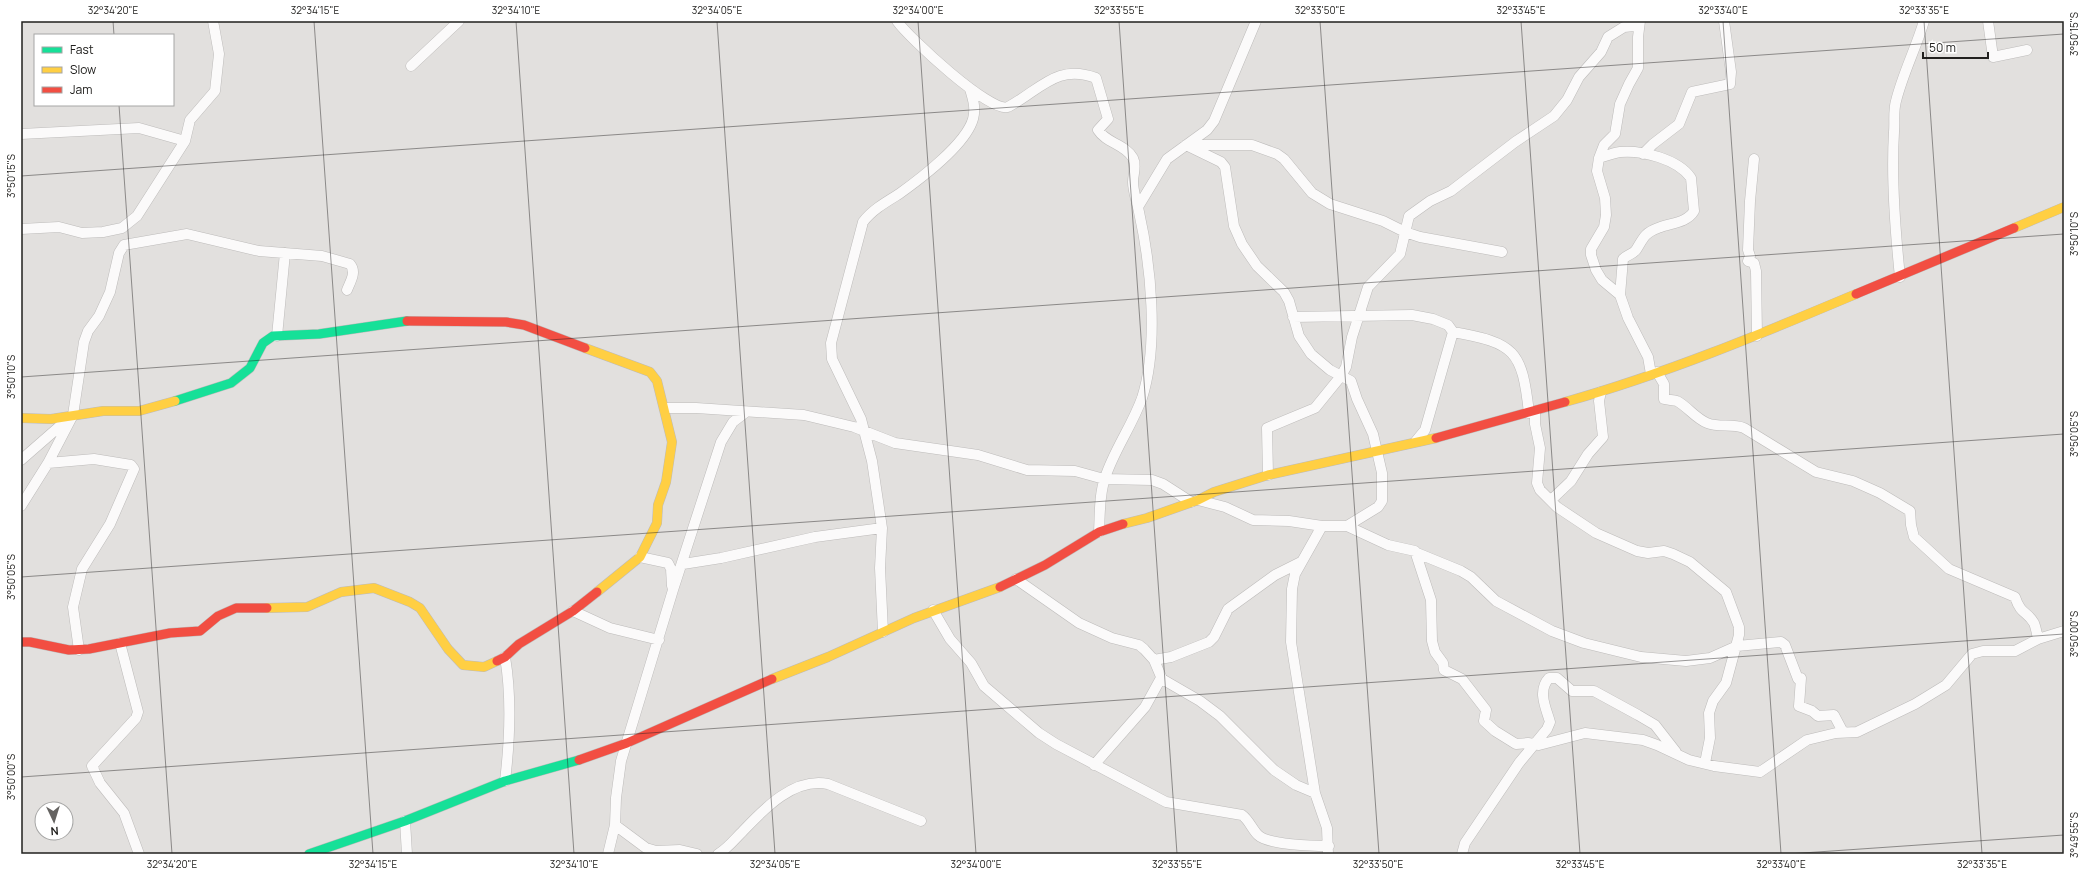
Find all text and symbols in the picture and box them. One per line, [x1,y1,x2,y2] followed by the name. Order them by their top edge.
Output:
[88,3,139,17] text: 32°34'20"E
[291,3,339,17] text: 32°34'15"E
[492,3,541,17] text: 32°34'10"E
[692,3,743,17] text: 32°34'05"E
[893,3,944,17] text: 32°34'00"E
[1094,3,1144,17] text: 32°33'55"E
[1295,3,1346,17] text: 32°33'50"E
[1496,3,1546,17] text: 32°33'45"E
[1698,3,1748,17] text: 32°33'40"E
[1899,3,1949,17] text: 32°33'35"E
[2067,12,2081,56] text: 3°50'15"S
[34,34,174,106] legend
[1923,34,1988,60] scale bar
[1929,39,1956,56] text: 50 m
[70,41,94,58] text: Fast
[70,61,96,78] text: Slow
[70,81,92,98] text: Jam
[4,154,18,198] text: 3°50'15"S
[2067,212,2081,256] text: 3°50'10"S
[4,355,18,399] text: 3°50'10"S
[2067,411,2081,457] text: 3°50'05"S
[4,554,18,600] text: 3°50'05"S
[2067,611,2081,657] text: 3°50'00"S
[4,754,18,800] text: 3°50'00"S
[34,801,74,841] north arrow
[2067,812,2081,858] text: 3°49'55"S
[50,824,59,839] text: N
[147,857,198,871] text: 32°34'20"E
[349,857,397,871] text: 32°34'15"E
[550,857,599,871] text: 32°34'10"E
[750,857,801,871] text: 32°34'05"E
[951,857,1002,871] text: 32°34'00"E
[1152,857,1202,871] text: 32°33'55"E
[1353,857,1404,871] text: 32°33'50"E
[1555,857,1605,871] text: 32°33'45"E
[1756,857,1806,871] text: 32°33'40"E
[1957,857,2007,871] text: 32°33'35"E

